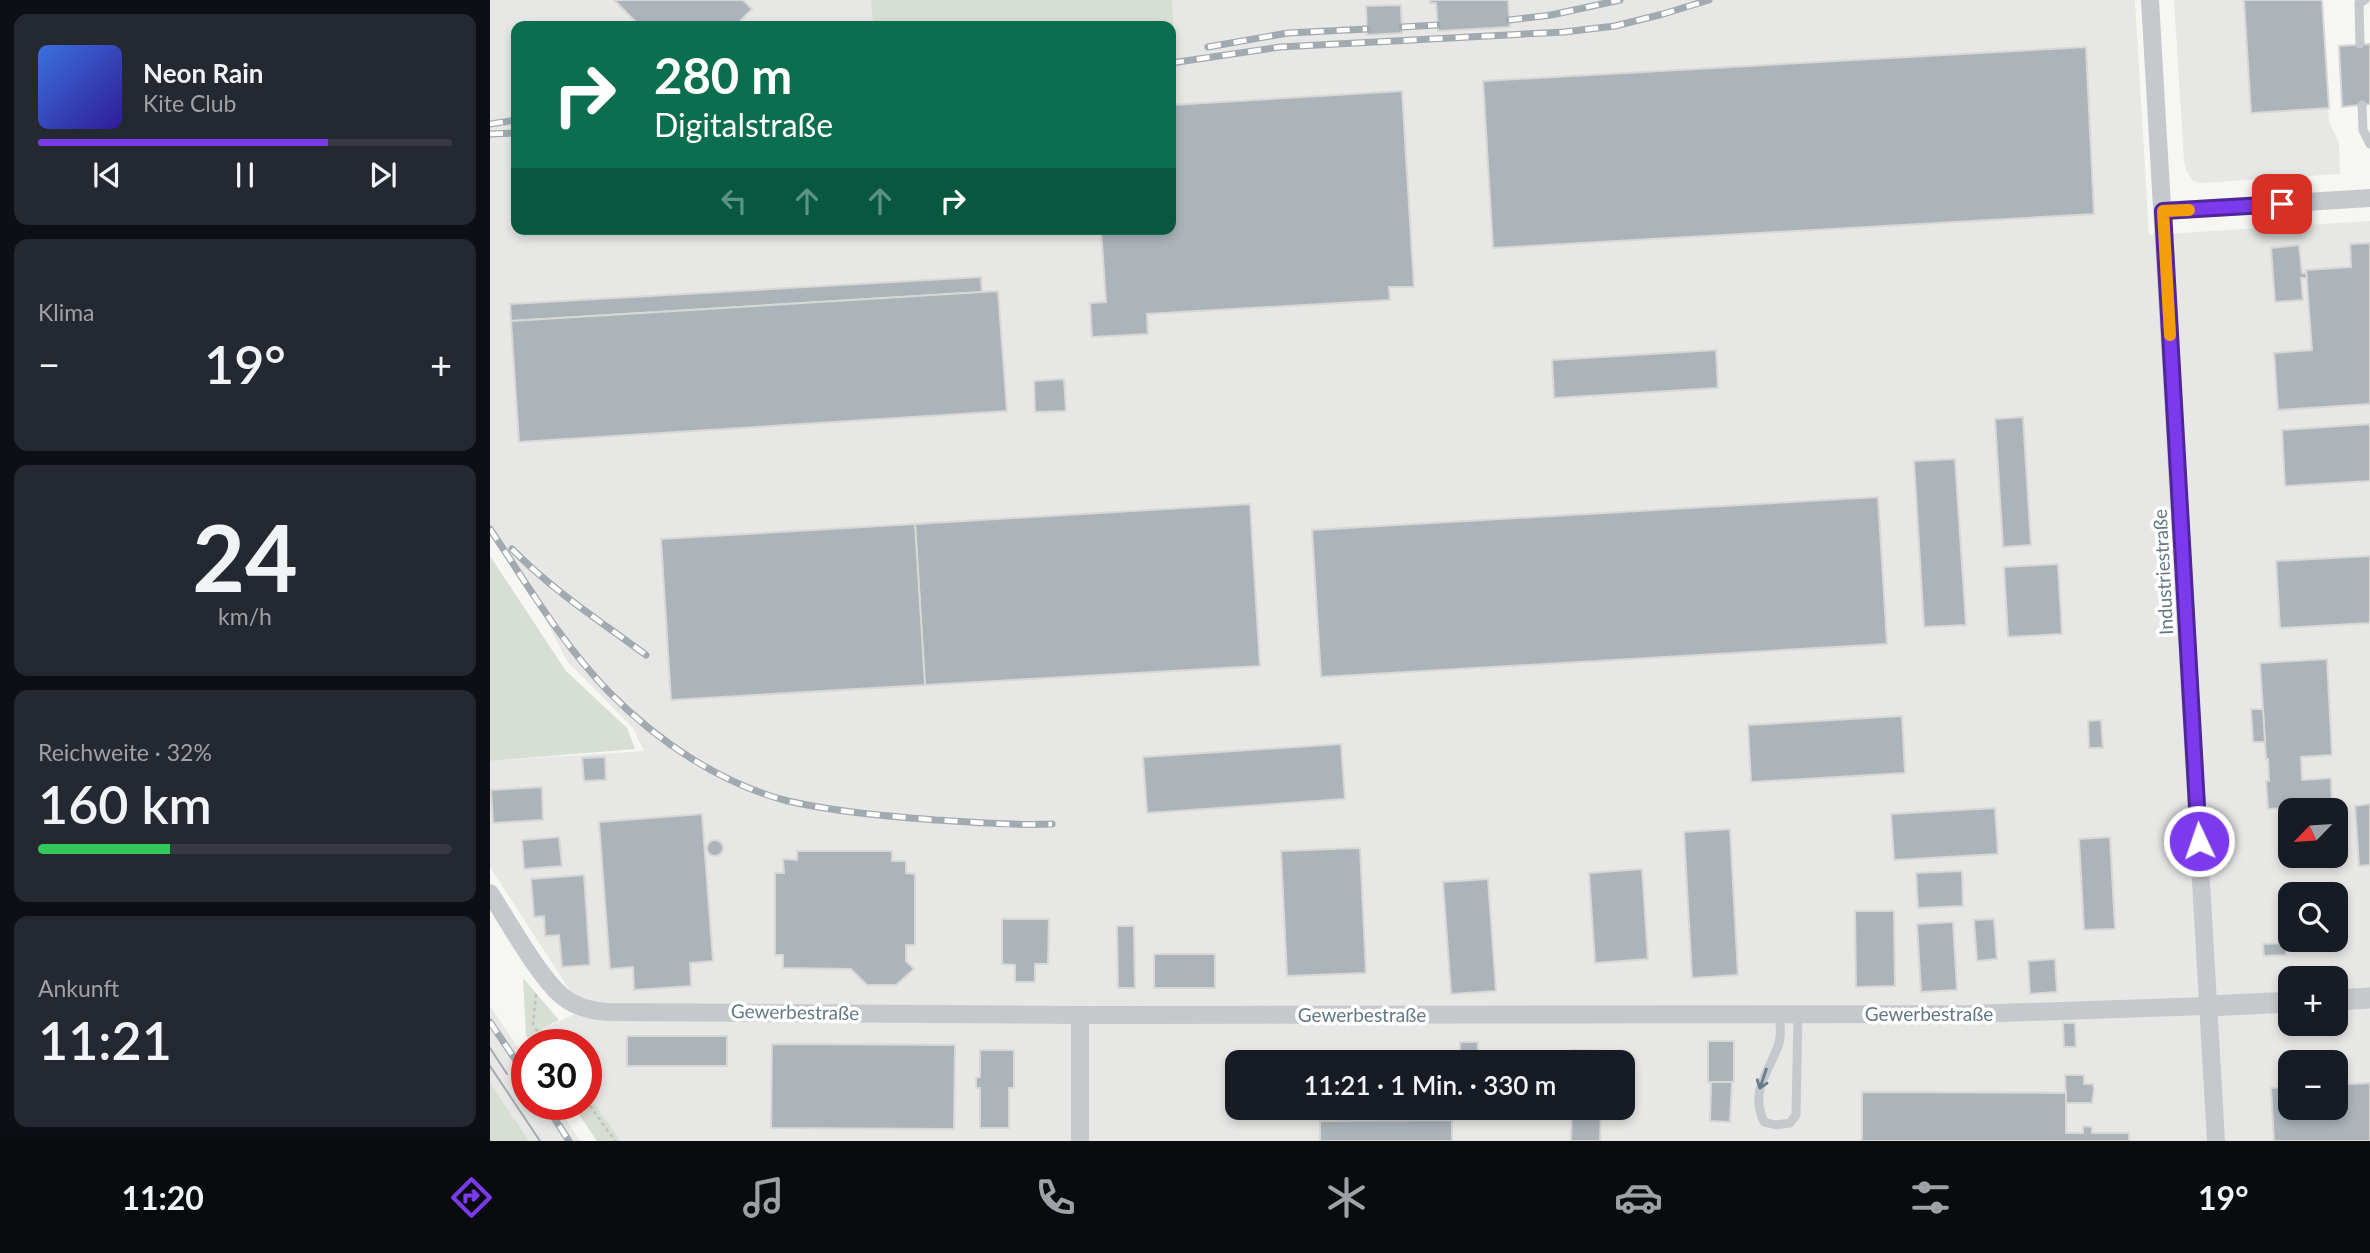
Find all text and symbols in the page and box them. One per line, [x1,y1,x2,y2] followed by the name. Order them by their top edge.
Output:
[654,46,792,104] text: 280 m
[539,49,630,140] icon: right
[143,57,263,89] text: Neon Rain
[143,89,236,117] text: Kite Club
[654,105,833,144] text: Digitalstraße
[88,156,126,194] icon: previous
[226,156,264,194] icon: pause
[364,156,402,194] icon: next
[2252,174,2312,234] pin
[715,182,753,220] icon: left
[788,182,826,220] icon: ahead
[861,182,899,220] icon: ahead
[934,182,972,220] icon: right
[2263,185,2301,223] icon: arrive
[38,298,95,326] text: Klima
[204,333,286,395] text: 19°
[38,341,60,387] text: −
[430,341,452,387] text: +
[192,502,298,611] text: 24
[2148,509,2177,635] street label: Industriestraße
[218,602,272,630] text: km/h
[38,738,212,766] text: Reichweite · 32%
[38,773,212,835] text: 160 km
[2278,798,2348,868] north arrow
[2278,798,2348,1120] map controls
[2162,804,2236,878] position arrow
[2278,882,2348,952] button: search
[2278,966,2348,1036] button: +
[38,974,119,1002] text: Ankunft
[731,999,859,1024] street label: Gewerbestraße
[1865,1002,1993,1025] street label: Gewerbestraße
[1298,1003,1426,1026] street label: Gewerbestraße
[38,1009,172,1071] text: 11:21
[511,1029,602,1120] speed limit sign: 30
[2278,1050,2348,1120] button: −
[1756,1068,1768,1090] one-way arrow
[1304,1069,1556,1101] text: 11:21 · 1 Min. · 330 m
[447,1173,496,1222] icon: directions
[739,1173,788,1222] icon: music
[1031,1173,1080,1222] icon: phone
[1322,1173,1371,1222] icon: climate
[1614,1173,1663,1222] icon: car
[1906,1173,1955,1222] icon: filters
[121,1178,204,1217] text: 11:20
[2198,1178,2248,1217] text: 19°

